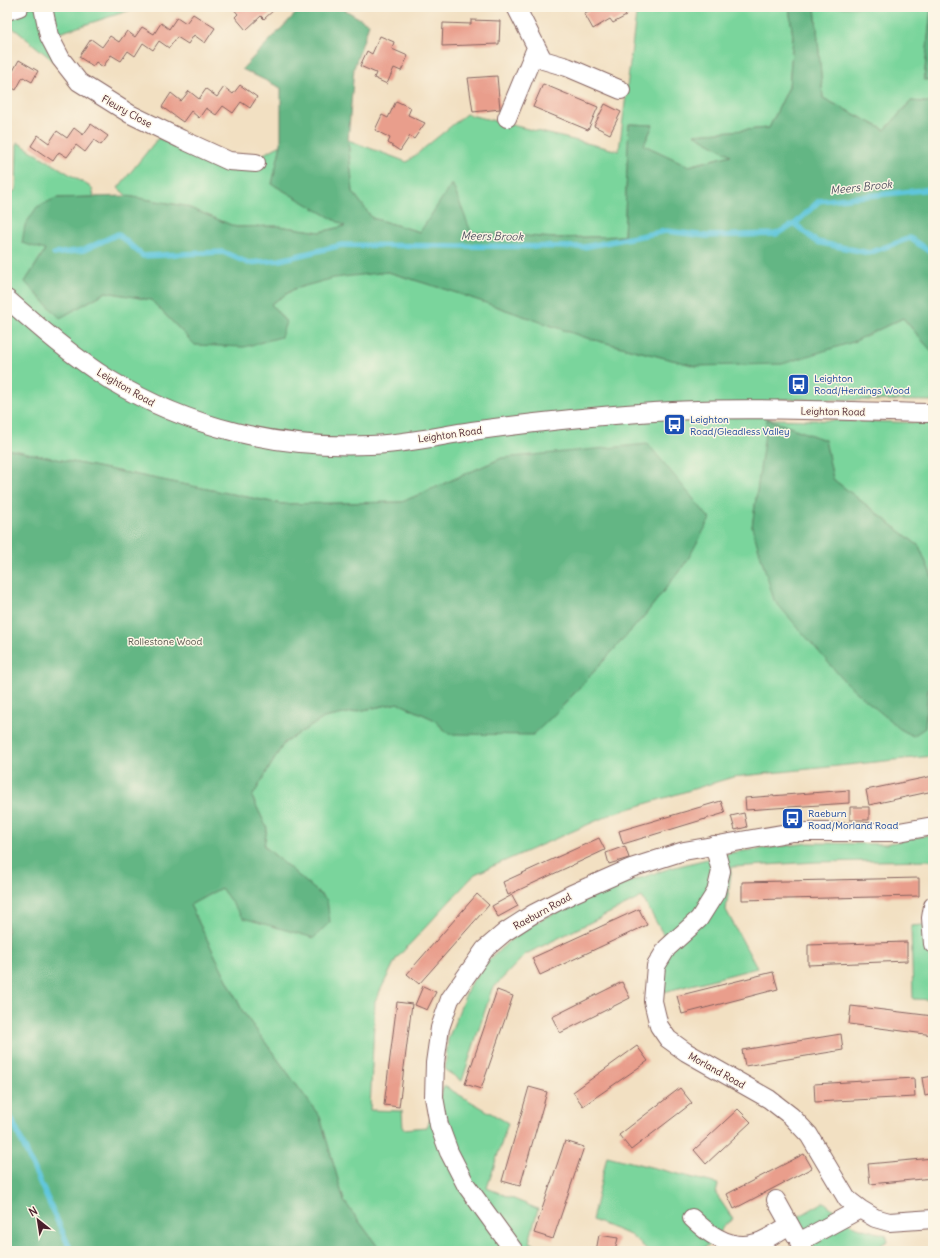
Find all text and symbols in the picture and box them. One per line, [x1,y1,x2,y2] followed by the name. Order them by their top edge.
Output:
[99,92,154,131] street label: Fleury Close
[829,177,894,197] water label: Meers Brook
[461,228,525,244] water label: Meers Brook
[95,366,157,409] street label: Leighton Road
[786,371,812,397] bus stop icon: Leighton Road/Herdings Wood
[814,372,910,397] place label: Leighton Road/Herdings Wood
[801,404,866,419] street label: Leighton Road
[662,412,688,438] bus stop icon: Leighton Road/Gleadless Valley
[690,413,790,438] place label: Leighton Road/Gleadless Valley
[417,424,483,445] street label: Leighton Road
[128,635,202,648] park label: Rollestone Wood
[779,806,805,832] bus stop icon: Raeburn Road/Morland Road
[808,807,898,832] place label: Raeburn Road/Morland Road
[511,890,574,933] street label: Raeburn Road
[686,1049,748,1091] street label: Morland Road
[18,1200,58,1240] north arrow
[26,1203,40,1219] text: N

